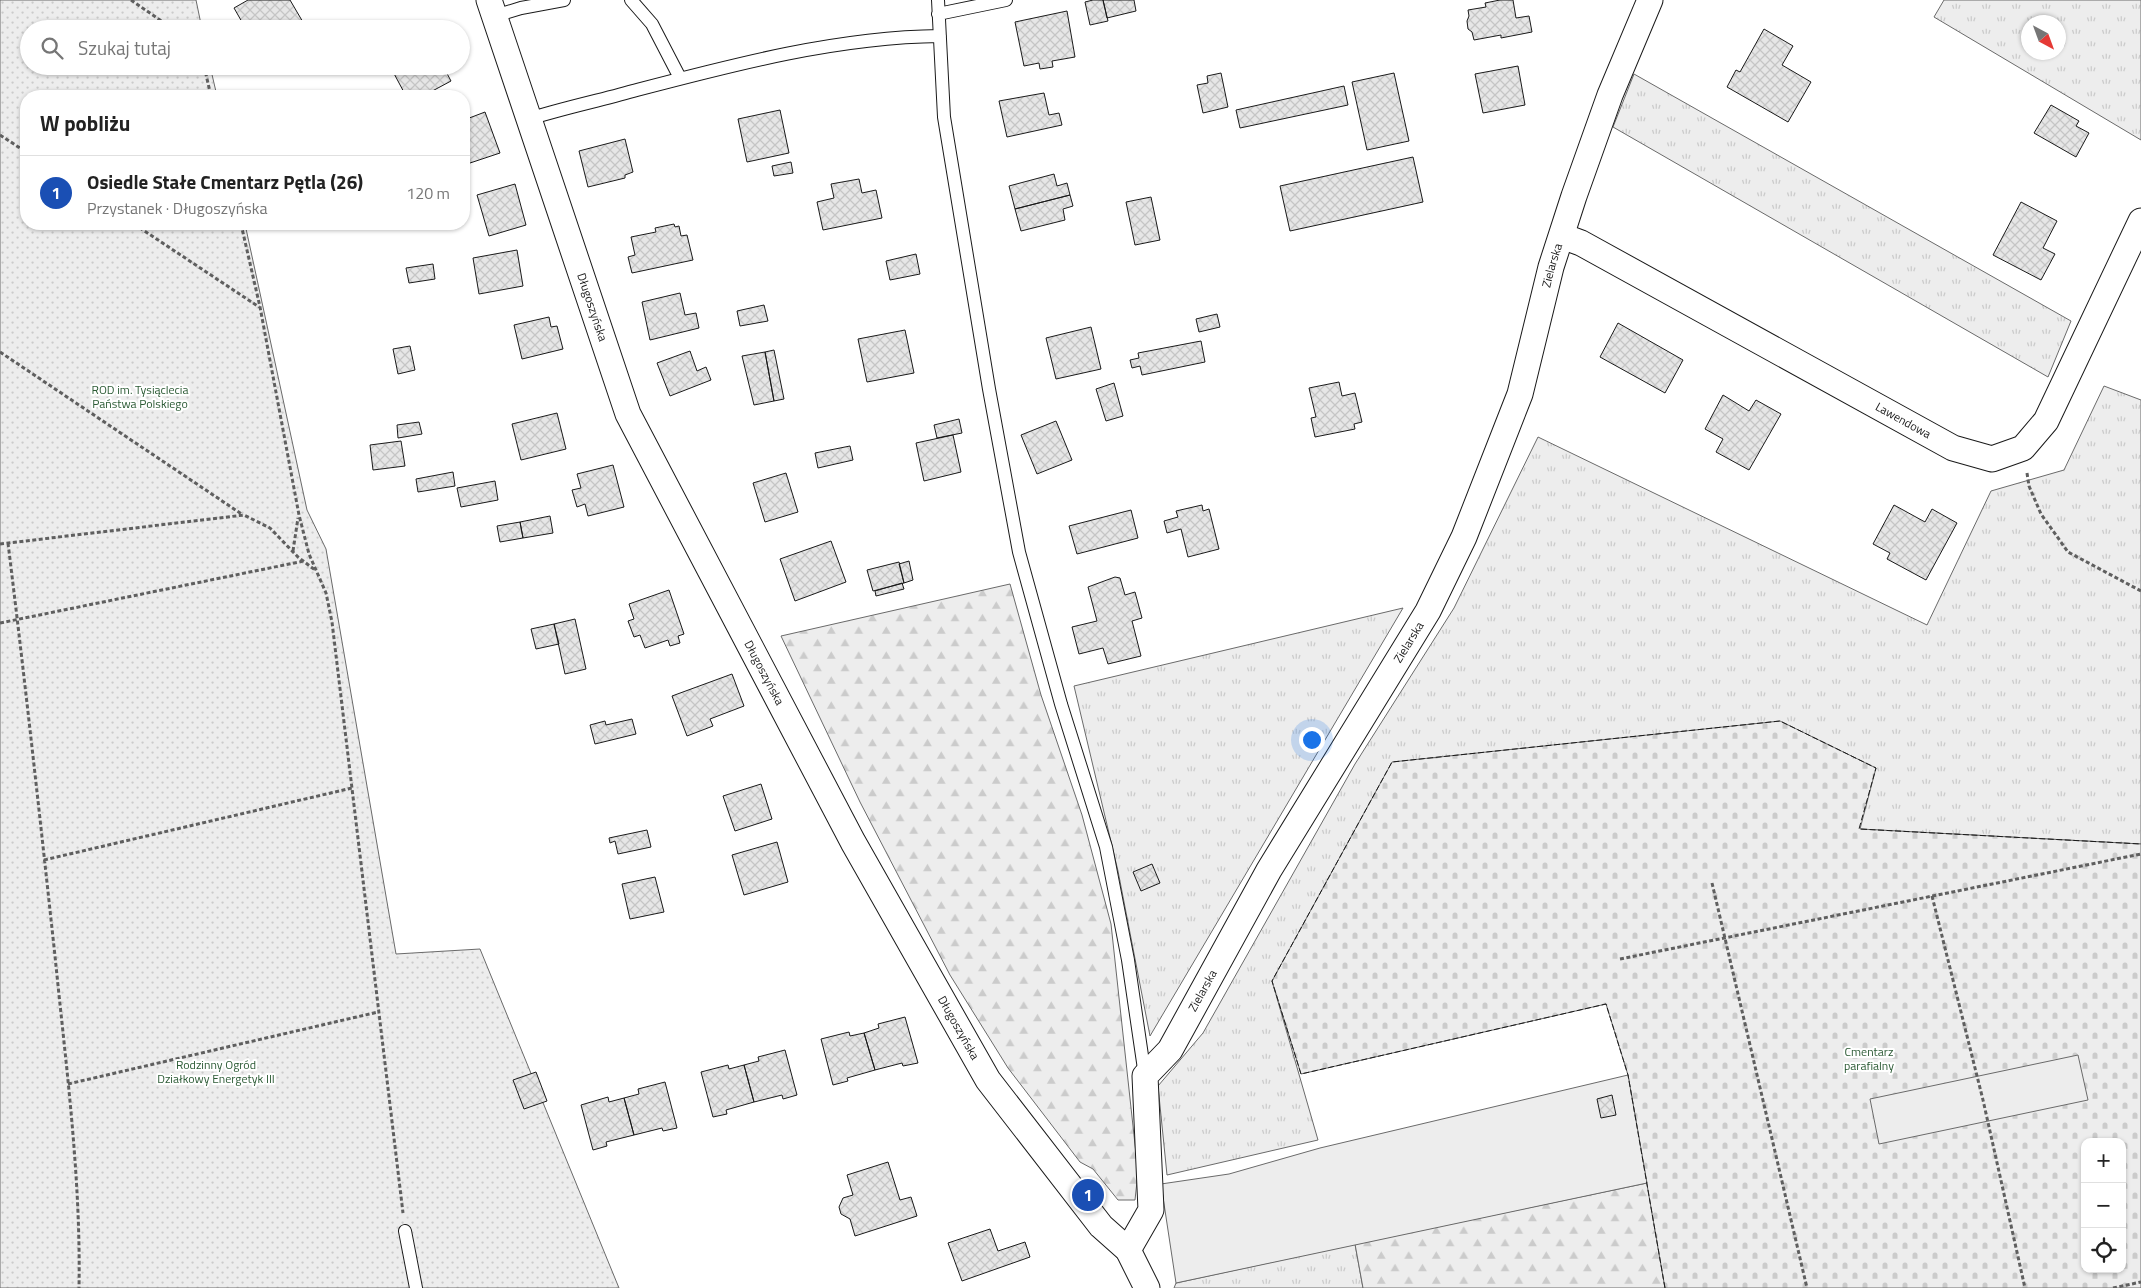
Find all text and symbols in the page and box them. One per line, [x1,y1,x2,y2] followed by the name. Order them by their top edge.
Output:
[2021,15,2066,60] north arrow
[20,20,470,75] search box
[78,33,171,62] text: Szukaj tutaj
[38,34,66,62] icon: search
[40,107,130,139] text: W pobliżu
[87,167,363,196] text: Osiedle Stałe Cmentarz Pętla (26)
[52,181,60,205] text: 1
[406,181,450,205] text: 120 m
[87,196,267,220] text: Przystanek · Długoszyńska
[1536,241,1567,290] street label: Zielarska
[572,270,613,344] street label: Długoszyńska
[92,380,188,413] park label: ROD im. Tysiąclecia Państwa Polskiego
[1872,397,1935,443] street label: Lawendowa
[1388,618,1428,666] street label: Zielarska
[740,637,789,708] street label: Długoszyńska
[1299,727,1325,753] your location
[1183,966,1221,1015] street label: Zielarska
[933,992,985,1063] street label: Długoszyńska
[1844,1042,1894,1075] park label: Cmentarz parafialny
[157,1055,275,1088] park label: Rodzinny Ogród Działkowy Energetyk III
[2081,1138,2126,1273] map controls
[2081,1138,2126,1183] button: +
[1072,1176,1104,1214] pin: 1
[2081,1183,2126,1228] button: −
[2081,1228,2126,1273] button: locate

